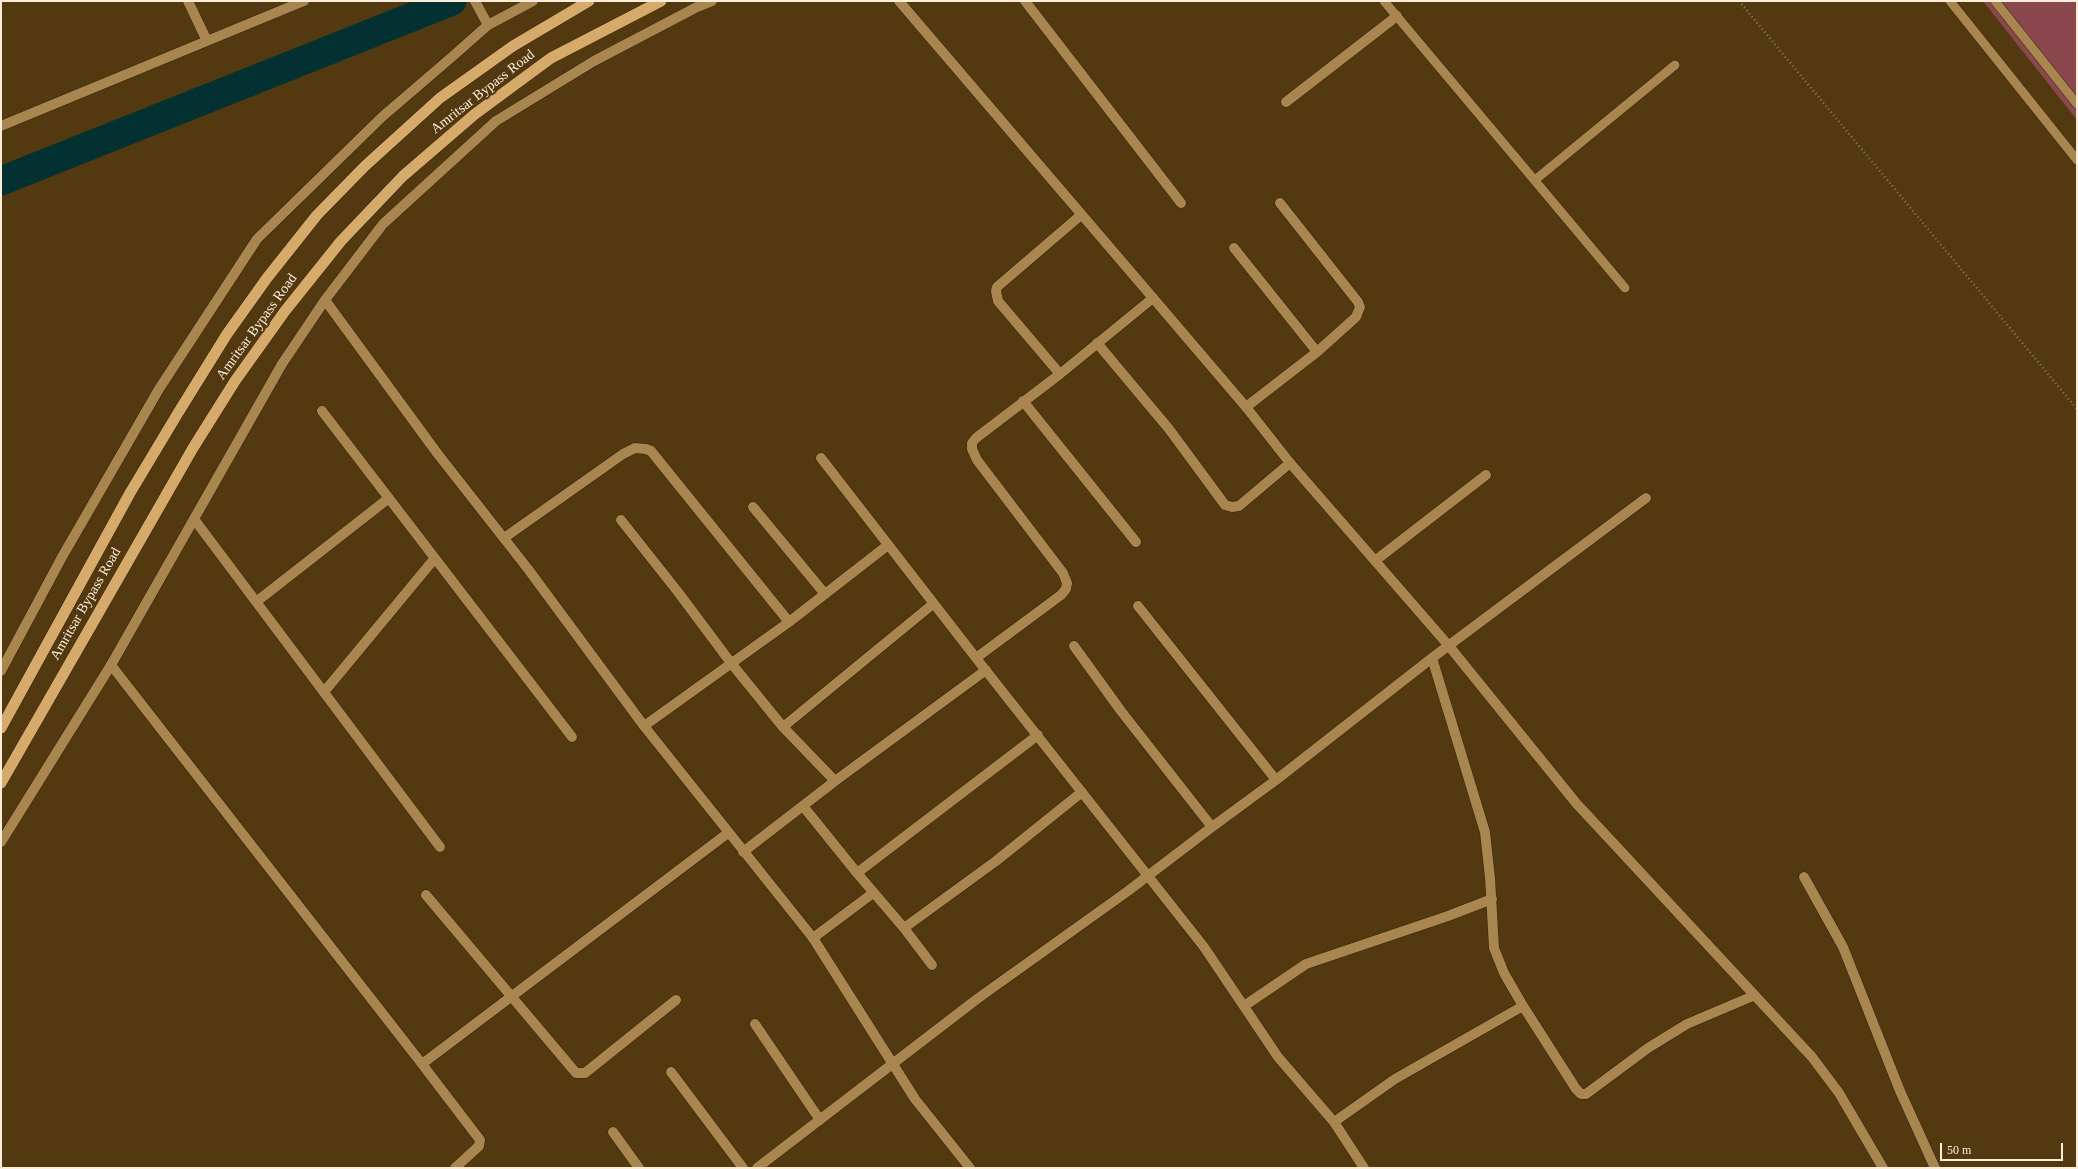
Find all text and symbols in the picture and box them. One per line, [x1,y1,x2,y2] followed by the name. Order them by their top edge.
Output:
[428,46,538,138] street label: Amritsar Bypass Road
[213,271,301,383] street label: Amritsar Bypass Road
[47,545,125,663] street label: Amritsar Bypass Road
[1942,1135,2065,1161] scale bar
[1947,1143,1971,1157] text: 50 m

